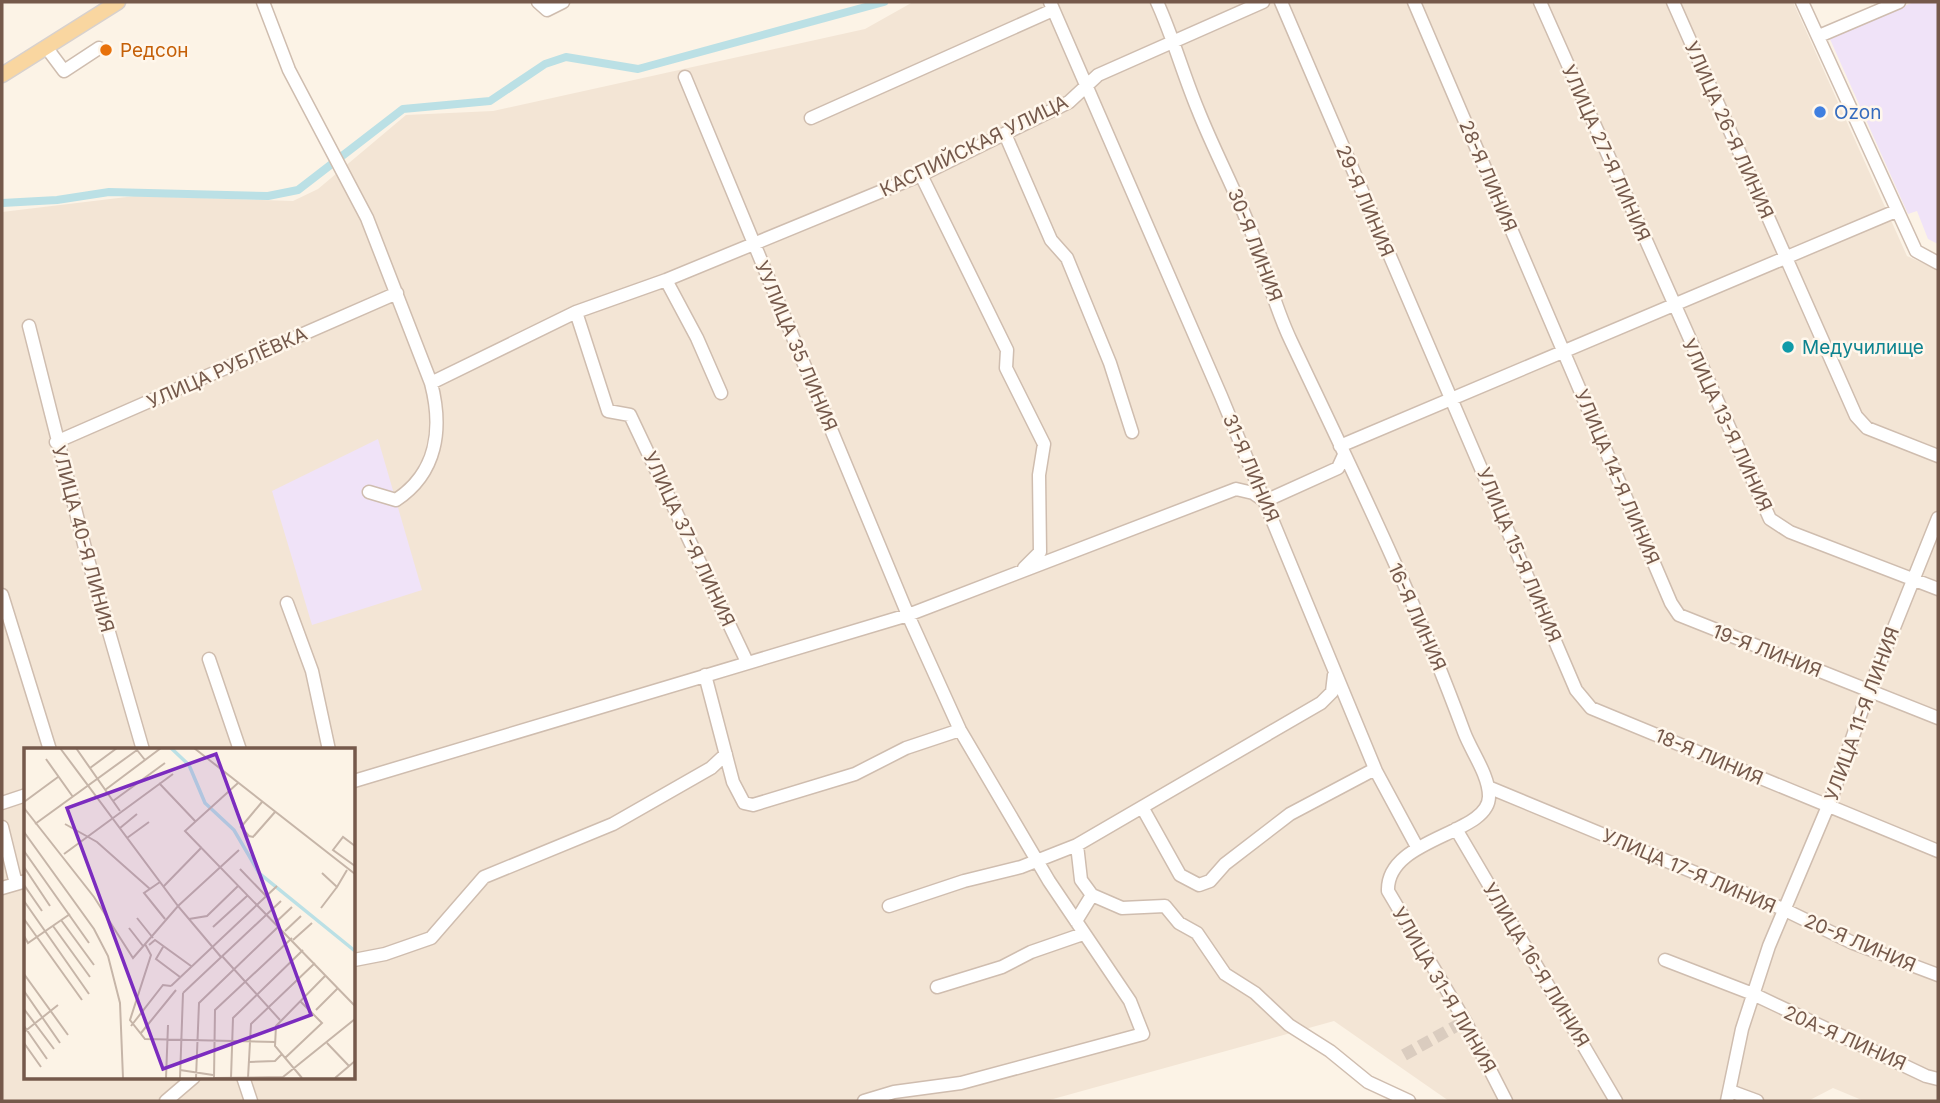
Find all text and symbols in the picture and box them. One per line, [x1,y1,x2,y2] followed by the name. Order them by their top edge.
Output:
[1680,38,1778,222] street label: УЛИЦА 26-Я ЛИНИЯ
[120,39,189,62] place label: Редсон
[98,42,114,58] marker: Редсон
[1557,61,1655,245] street label: УЛИЦА 27-Я ЛИНИЯ
[876,90,1072,202] street label: КАСПИЙСКАЯ УЛИЦА
[1834,101,1881,124] place label: Ozon
[1812,104,1828,120] marker: Ozon
[1454,117,1522,235] street label: 28-Я ЛИНИЯ
[1331,142,1399,260] street label: 29-Я ЛИНИЯ
[1223,185,1287,305] street label: 30-Я ЛИНИЯ
[750,258,842,434] street label: УУЛИЦА 35 ЛИНИЯ
[143,322,311,414] street label: УЛИЦА РУБЛЁВКА
[1677,335,1777,515] street label: УЛИЦА 13-Я ЛИНИЯ
[1802,336,1924,359] place label: Медучилище
[1780,339,1796,355] marker: Медучилище
[1570,386,1664,568] street label: УЛИЦА 14-Я ЛИНИЯ
[1218,411,1284,525] street label: 31-Я ЛИНИЯ
[47,443,119,635] street label: УЛИЦА 40-Я ЛИНИЯ
[638,448,740,630] street label: УЛИЦА 37-Я ЛИНИЯ
[1472,464,1566,646] street label: УЛИЦА 15-Я ЛИНИЯ
[1383,560,1451,674] street label: 16-Я ЛИНИЯ
[1709,620,1825,682] street label: 19-Я ЛИНИЯ
[1820,624,1904,804] street label: УЛИЦА 11-Я ЛИНИЯ
[1652,724,1766,790] street label: 18-Я ЛИНИЯ
[24,748,355,1078] inset map
[1599,824,1779,918] street label: УЛИЦА 17-Я ЛИНИЯ
[1478,879,1594,1051] street label: УЛИЦА 16-Я ЛИНИЯ
[1387,903,1501,1077] street label: УЛИЦА 31-Я ЛИНИЯ
[1801,909,1919,977] street label: 20-Я ЛИНИЯ
[1780,1001,1910,1075] street label: 20А-Я ЛИНИЯ

